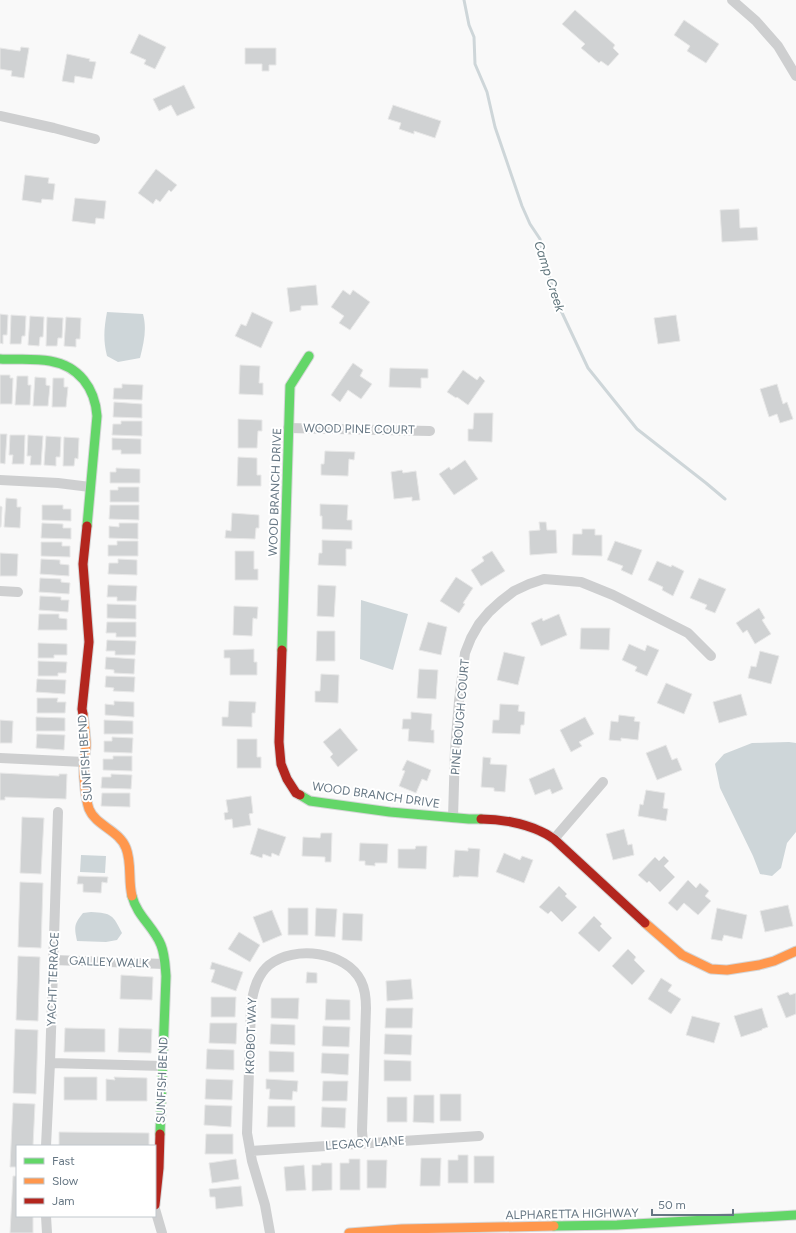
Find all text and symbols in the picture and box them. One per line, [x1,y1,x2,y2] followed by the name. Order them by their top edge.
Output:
[531,239,568,314] water label: Camp Creek
[303,421,415,437] street label: WOOD PINE COURT
[266,427,284,557] street label: WOOD BRANCH DRIVE
[448,658,472,776] street label: PINE BOUGH COURT
[75,714,95,802] street label: SUNFISH BEND
[311,779,441,811] street label: WOOD BRANCH DRIVE
[44,931,62,1027] street label: YACHT TERRACE
[69,954,150,970] street label: GALLEY WALK
[243,997,259,1075] street label: KROBOT WAY
[153,1037,171,1123] street label: SUNFISH BEND
[325,1133,405,1153] street label: LEGACY LANE
[16,1145,156,1217] legend
[52,1154,75,1168] text: Fast
[52,1174,79,1188] text: Slow
[652,1191,733,1217] scale bar
[52,1194,75,1208] text: Jam
[658,1198,686,1212] text: 50 m
[505,1206,640,1222] street label: ALPHARETTA HIGHWAY

